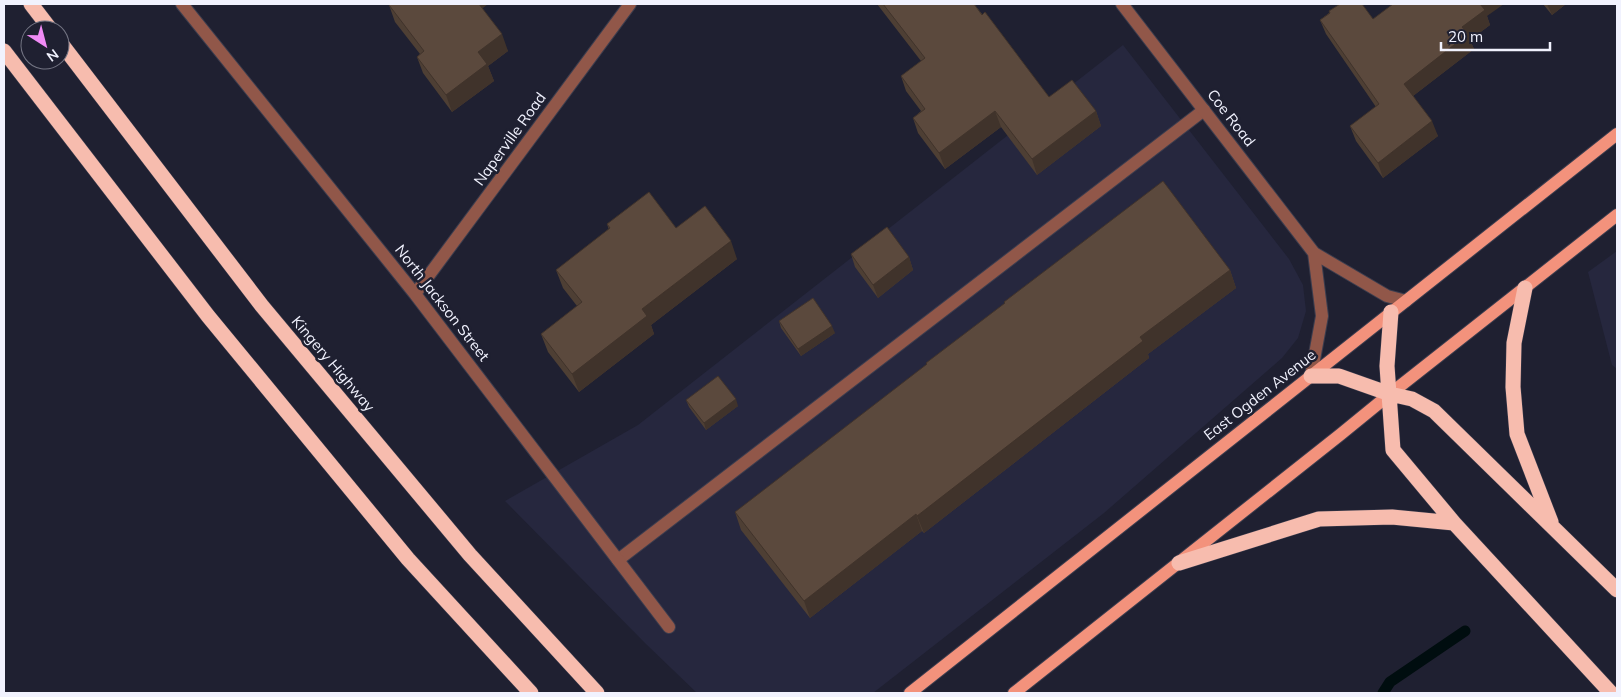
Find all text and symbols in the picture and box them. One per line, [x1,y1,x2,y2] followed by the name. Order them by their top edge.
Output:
[20,20,70,70] north arrow
[1441,20,1550,52] scale bar
[1448,27,1483,46] text: 20 m
[43,45,62,66] text: N
[1203,85,1260,150] street label: Coe Road
[469,88,550,189] street label: Naperville Road
[391,241,494,365] street label: North Jackson Street
[288,312,379,416] street label: Kingery Highway
[1200,345,1320,444] street label: East Ogden Avenue

